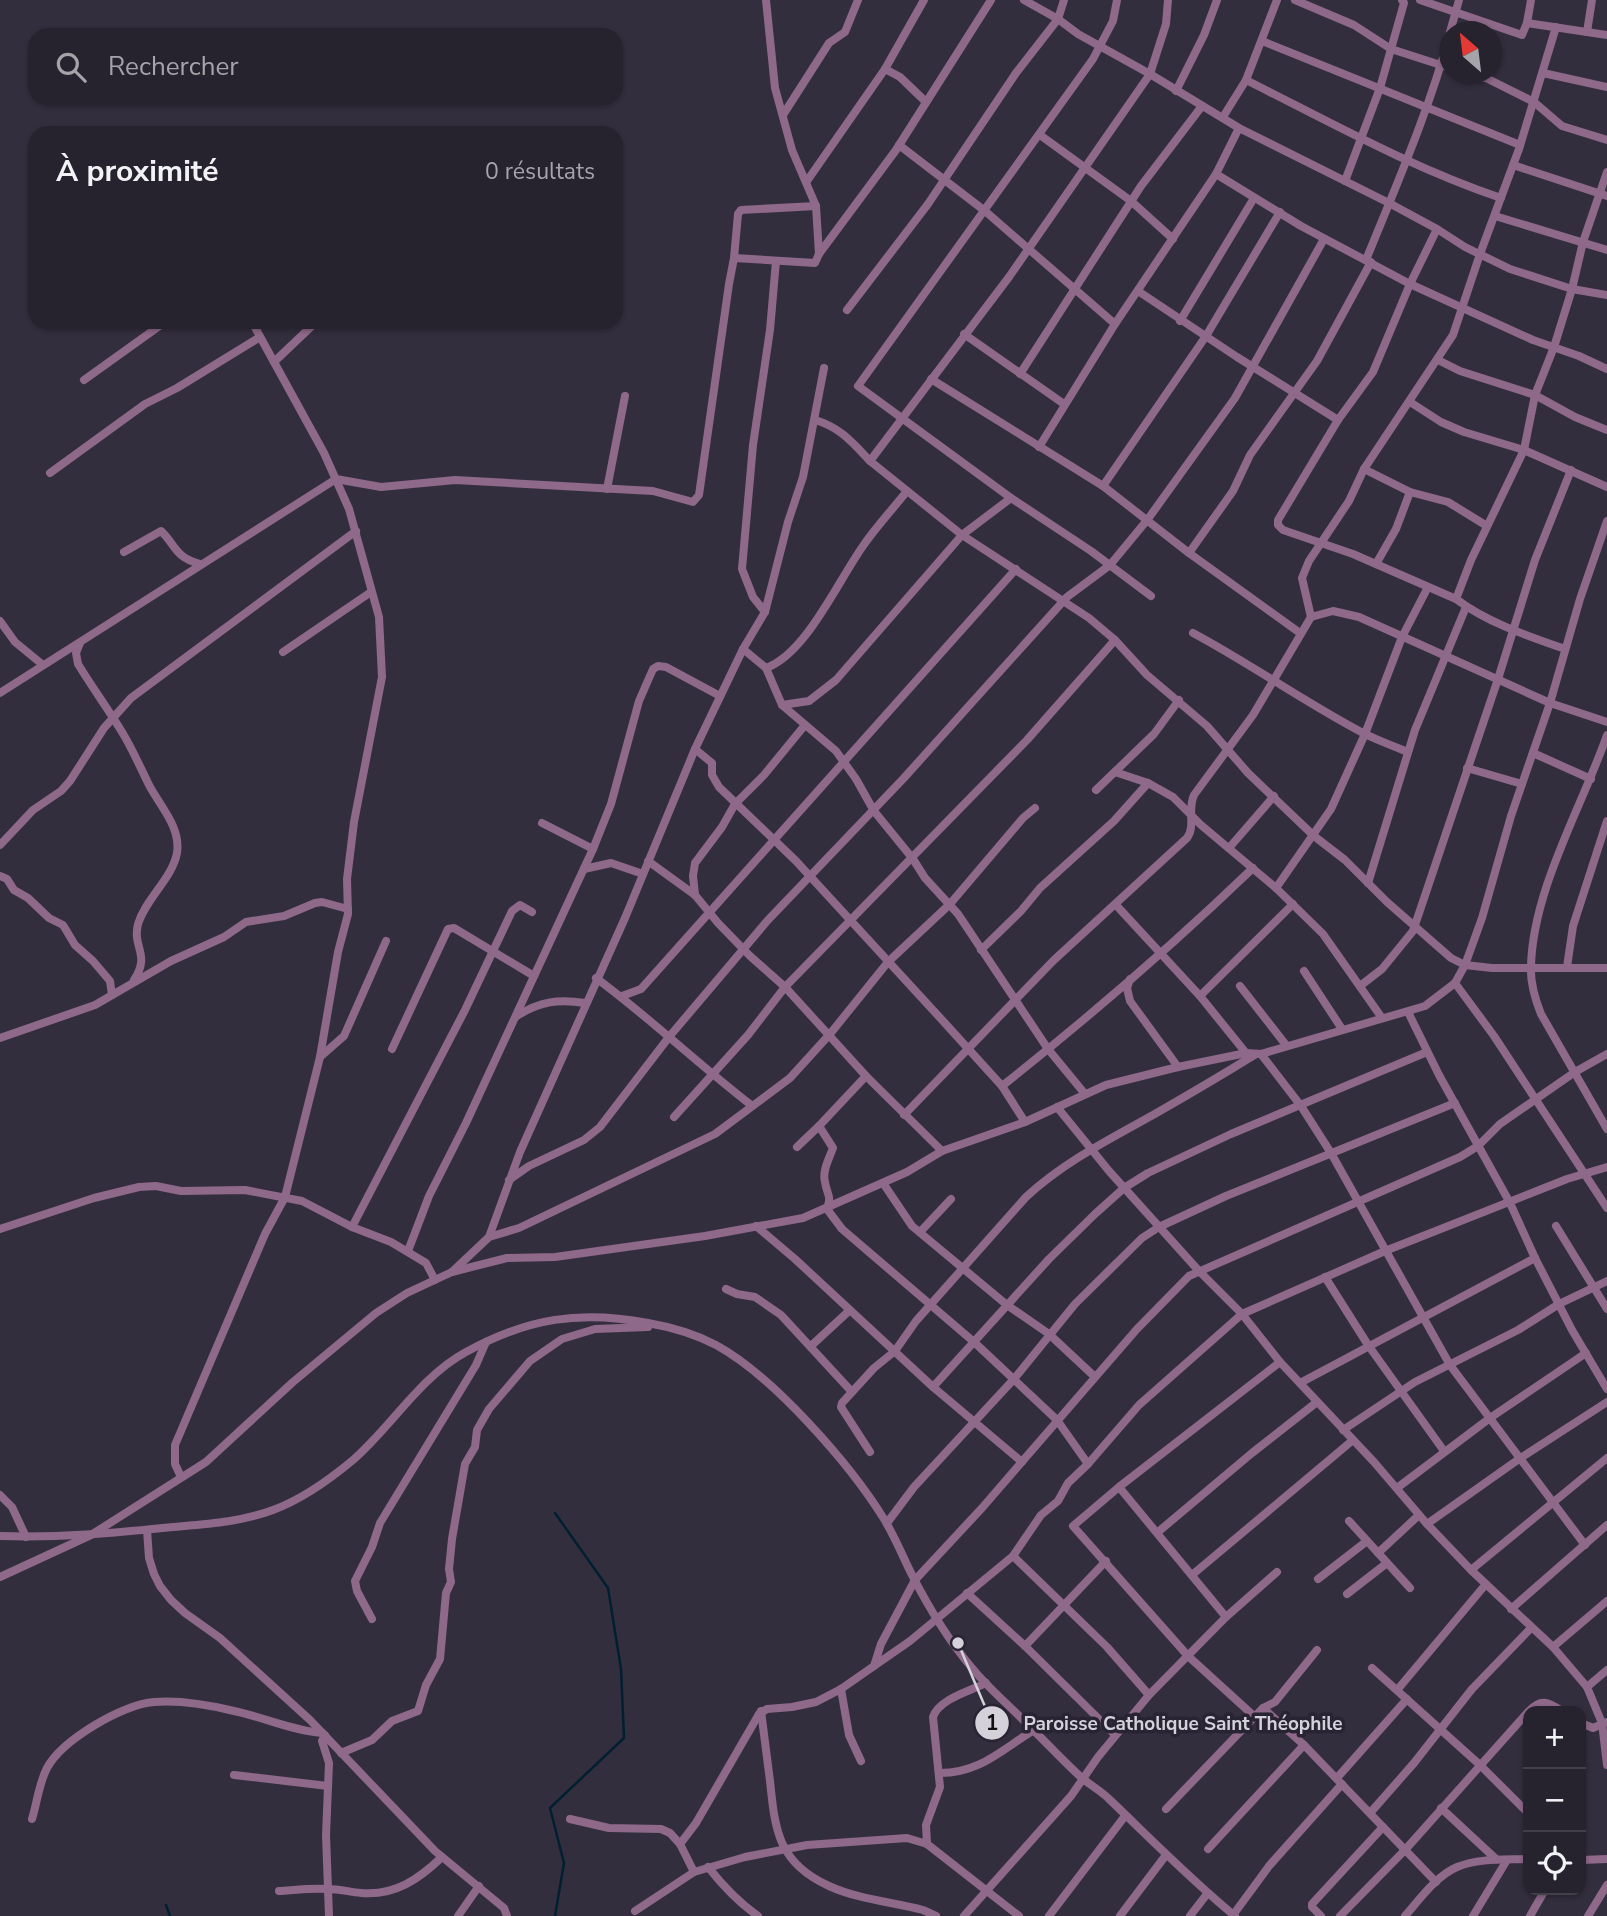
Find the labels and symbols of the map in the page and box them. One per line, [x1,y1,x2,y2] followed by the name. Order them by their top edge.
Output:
[1439,21,1502,84] north arrow
[974,1703,1356,1743] callout: Paroisse Catholique Saint Théophile
[986,1709,998,1737] text: 1
[1024,1711,1343,1737] text: Paroisse Catholique Saint Théophile

